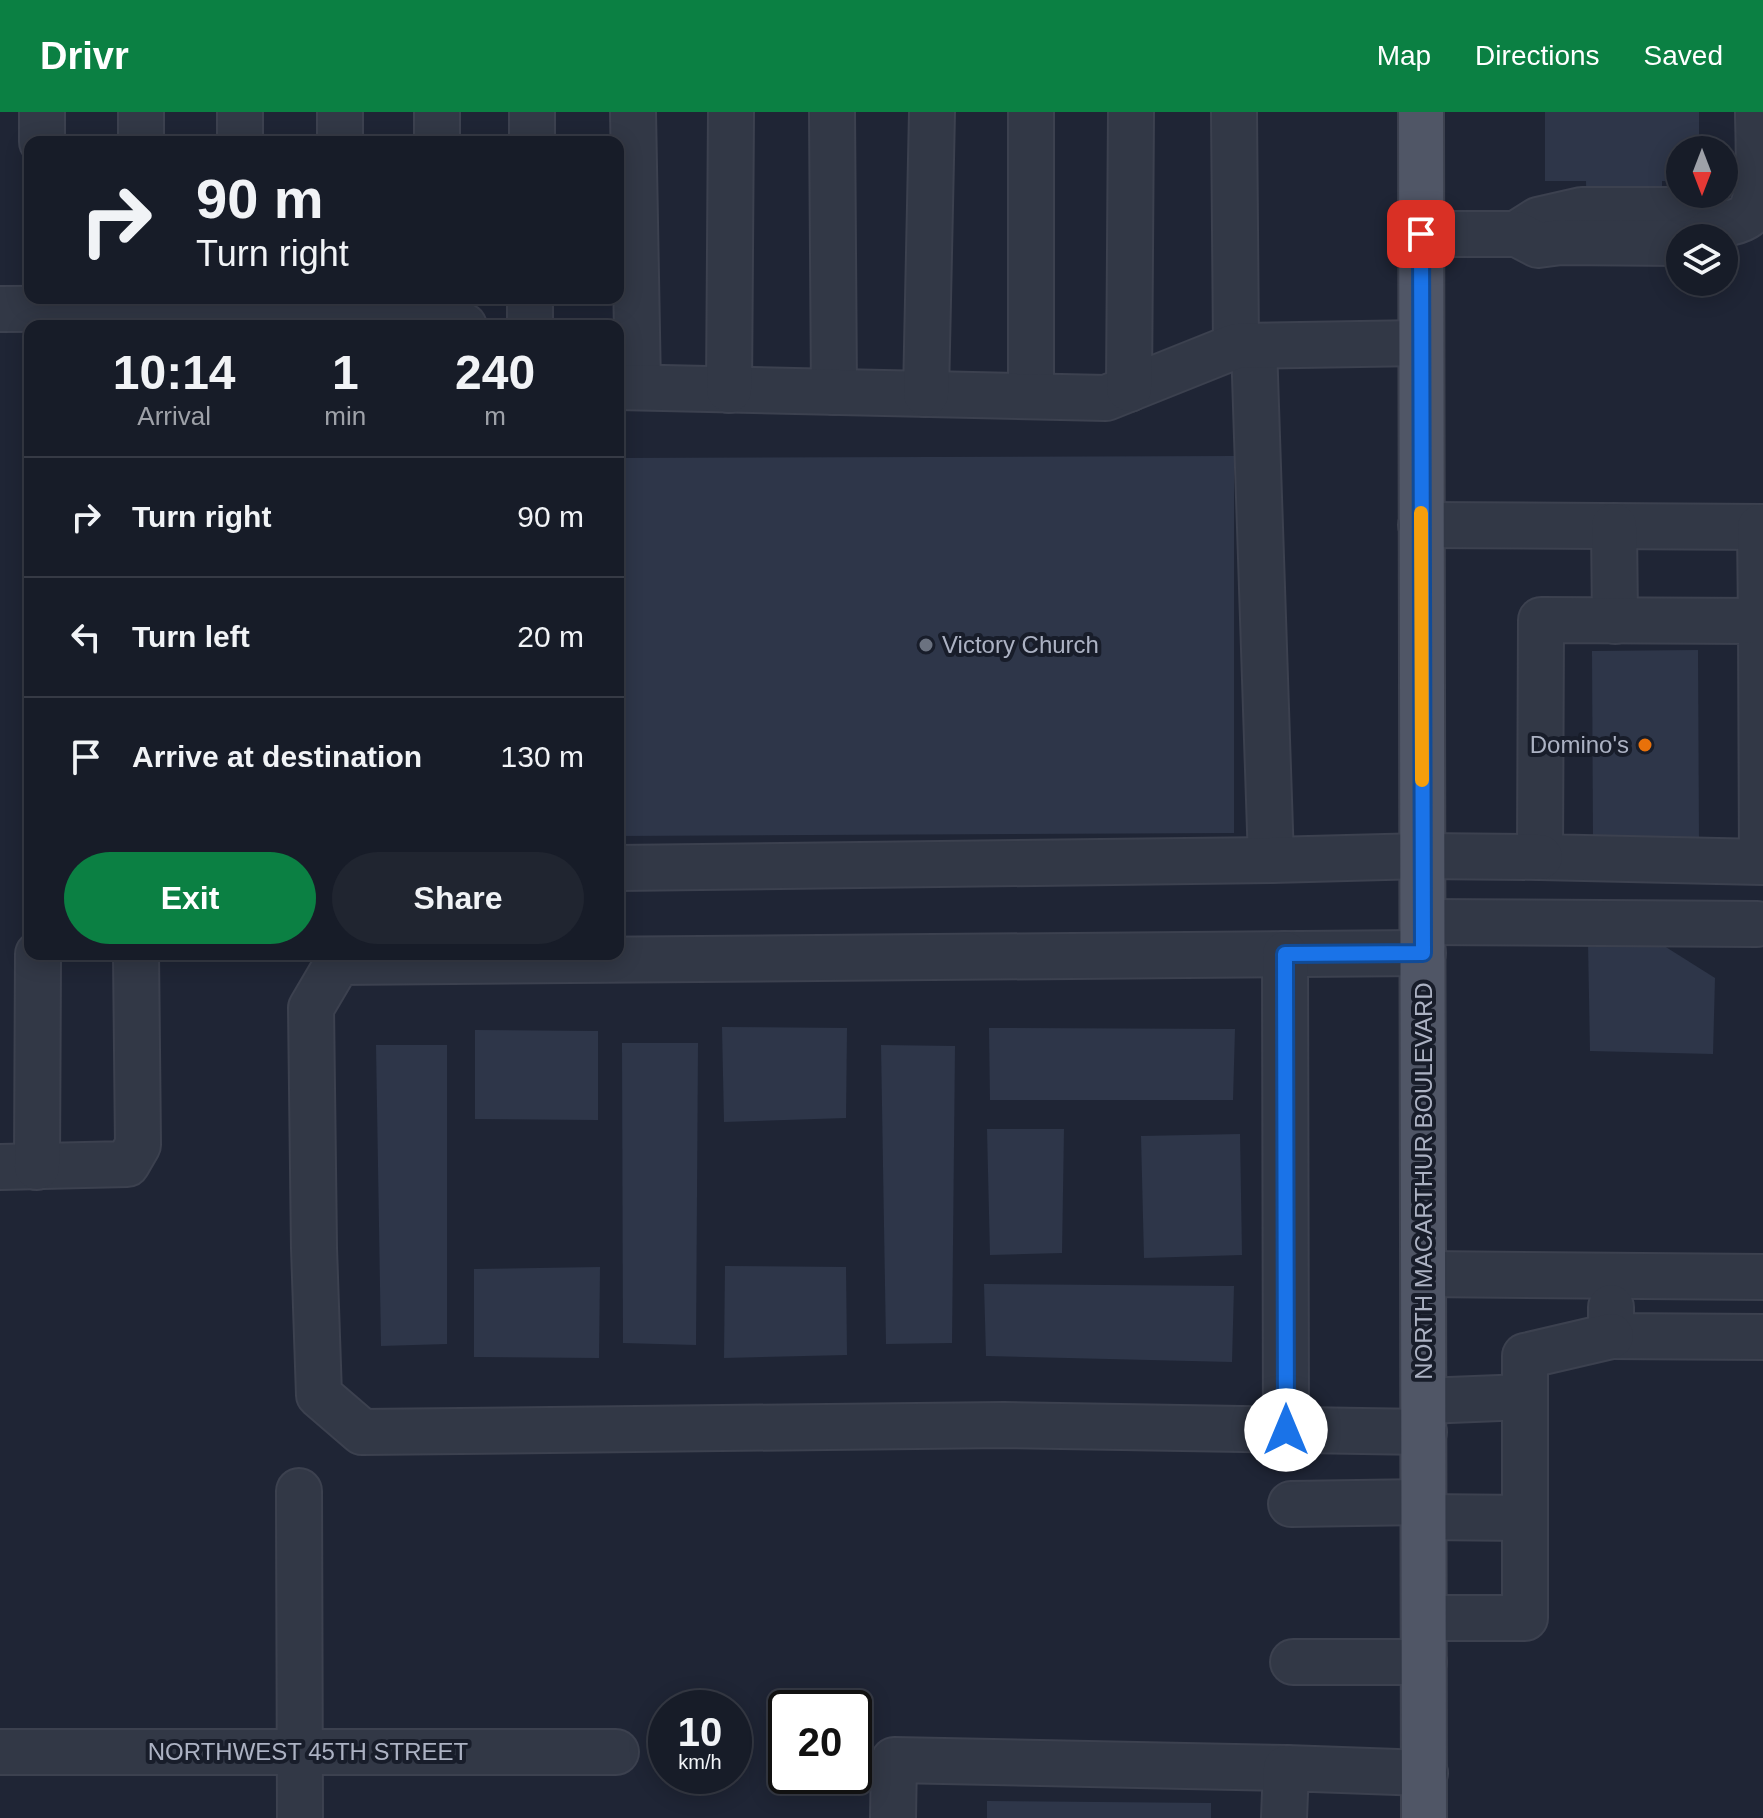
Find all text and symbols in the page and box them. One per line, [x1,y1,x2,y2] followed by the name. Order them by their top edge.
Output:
[40,35,129,77] text: Drivr
[1377,40,1431,71] text: Map
[1475,40,1600,71] text: Directions
[1644,40,1723,71] text: Saved
[1666,136,1738,208] north arrow
[1666,136,1738,296] map controls
[196,167,324,230] text: 90 m
[64,168,168,272] icon: right
[1387,200,1455,268] pin
[1399,212,1443,256] icon: arrive
[1666,224,1738,296] button: layers
[196,233,349,274] text: Turn right
[113,346,236,399] text: 10:14
[332,346,359,399] text: 1
[455,346,535,399] text: 240
[137,401,211,431] text: Arrival
[324,401,366,431] text: min
[484,401,506,431] text: m
[64,495,108,539] icon: right
[132,500,271,533] text: Turn right
[517,500,584,533] text: 90 m
[64,615,108,659] icon: left
[132,620,250,653] text: Turn left
[517,620,584,653] text: 20 m
[942,631,1099,658] place label: Victory Church
[917,636,935,654] marker: Victory Church
[1530,731,1629,758] place label: Domino's
[64,735,108,779] icon: arrive
[1636,736,1654,754] marker: Domino's
[132,740,422,773] text: Arrive at destination
[501,740,584,773] text: 130 m
[64,852,316,944] button: Exit
[332,852,584,944] button: Share
[1410,982,1437,1380] street label: NORTH MACARTHUR BOULEVARD
[1244,1388,1328,1472] position arrow
[768,1690,872,1794] speed limit sign: 20
[678,1710,722,1754] text: 10
[148,1738,469,1765] street label: NORTHWEST 45TH STREET
[678,1751,722,1773] text: km/h

